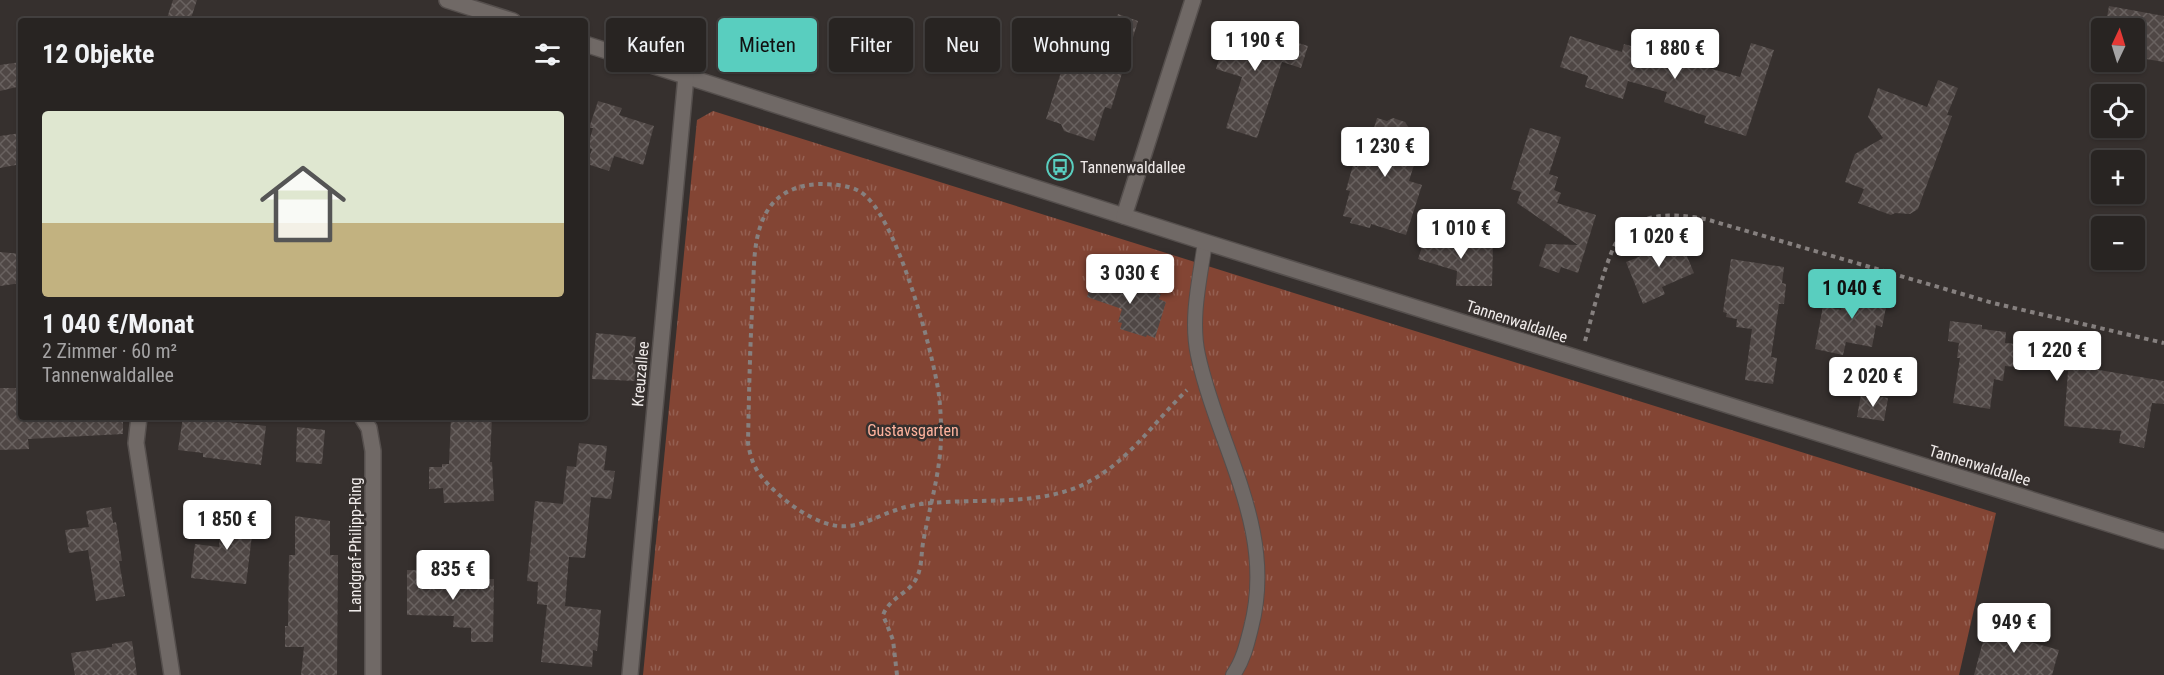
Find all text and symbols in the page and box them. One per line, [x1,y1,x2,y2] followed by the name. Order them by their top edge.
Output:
[606,18,706,72] chip: Kaufen
[718,18,817,72] chip: Mieten
[829,18,913,72] chip: Filter
[925,18,1000,72] chip: Neu
[1012,18,1131,72] chip: Wohnung
[2091,18,2145,72] north arrow
[2091,18,2145,270] map controls
[1200,21,1310,72] pin: 1 190 €
[1225,28,1285,52] text: 1 190 €
[1620,29,1730,80] pin: 1 880 €
[1645,36,1705,60] text: 1 880 €
[531,38,564,71] icon: filters
[42,39,155,69] text: 12 Objekte
[2091,84,2145,138] button: locate
[1330,127,1440,178] pin: 1 230 €
[1355,134,1415,158] text: 1 230 €
[249,150,357,258] icon: home
[2091,150,2145,204] button: +
[1045,152,1075,182] bus stop icon: Tannenwaldallee
[1080,158,1186,177] place label: Tannenwaldallee
[1406,209,1516,260] pin: 1 010 €
[1431,216,1491,240] text: 1 010 €
[2091,216,2145,270] button: −
[1604,217,1714,268] pin: 1 020 €
[1629,224,1689,248] text: 1 020 €
[1075,254,1185,305] pin: 3 030 €
[1100,261,1160,285] text: 3 030 €
[1797,269,1907,320] pin: 1 040 €
[1822,276,1882,300] text: 1 040 €
[1464,296,1570,347] street label: Tannenwaldallee
[42,309,194,339] text: 1 040 €/Monat
[2002,331,2112,382] pin: 1 220 €
[2027,338,2087,362] text: 1 220 €
[42,339,177,363] text: 2 Zimmer · 60 m²
[628,340,653,408] street label: Kreuzallee
[1818,357,1928,408] pin: 2 020 €
[42,363,174,387] text: Tannenwaldallee
[1843,364,1903,388] text: 2 020 €
[867,421,959,440] park label: Gustavsgarten
[1927,441,2033,490] street label: Tannenwaldallee
[346,477,365,613] street label: Landgraf-Philipp-Ring
[172,500,282,551] pin: 1 850 €
[197,507,257,531] text: 1 850 €
[411,550,495,601] pin: 835 €
[430,557,476,581] text: 835 €
[1972,603,2056,654] pin: 949 €
[1991,610,2037,634] text: 949 €

